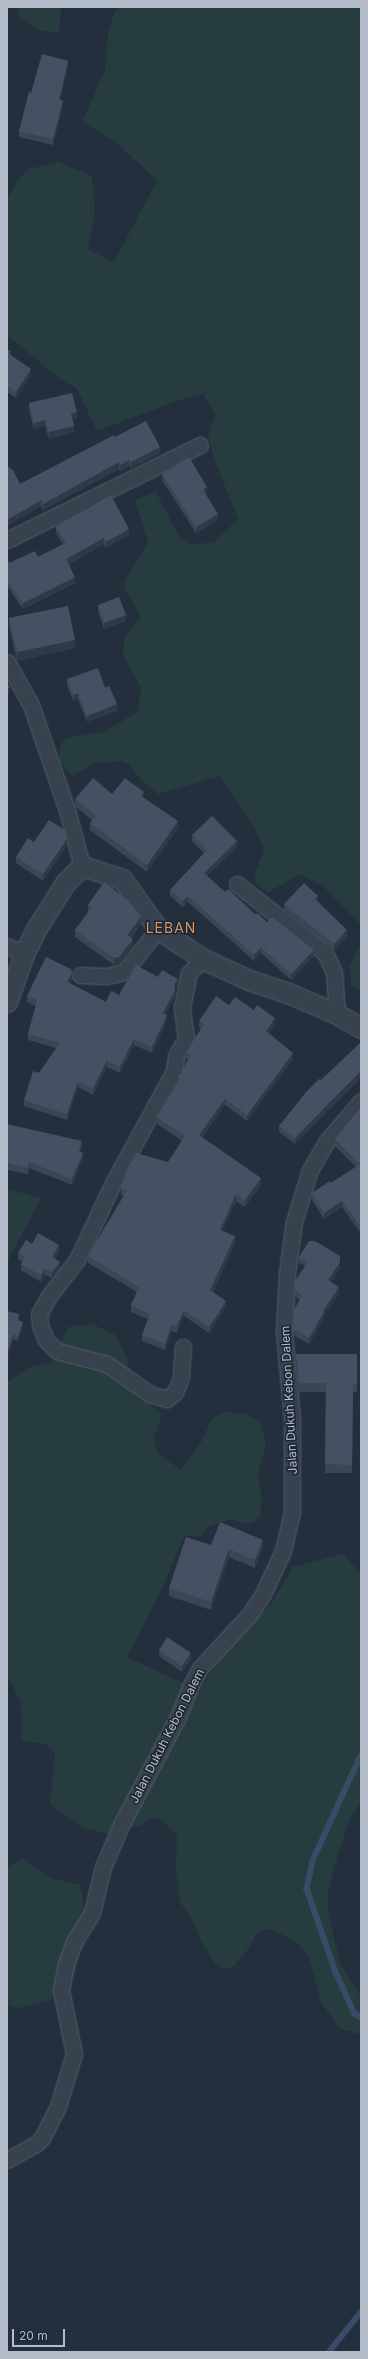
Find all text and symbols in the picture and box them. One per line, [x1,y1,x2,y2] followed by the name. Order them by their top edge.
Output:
[146,920,196,936] district label: LEBAN
[278,1325,300,1475] street label: Jalan Dukuh Kebon Dalem
[127,1666,207,1806] street label: Jalan Dukuh Kebon Dalem
[14,2321,67,2347] scale bar
[19,2328,48,2343] text: 20 m

